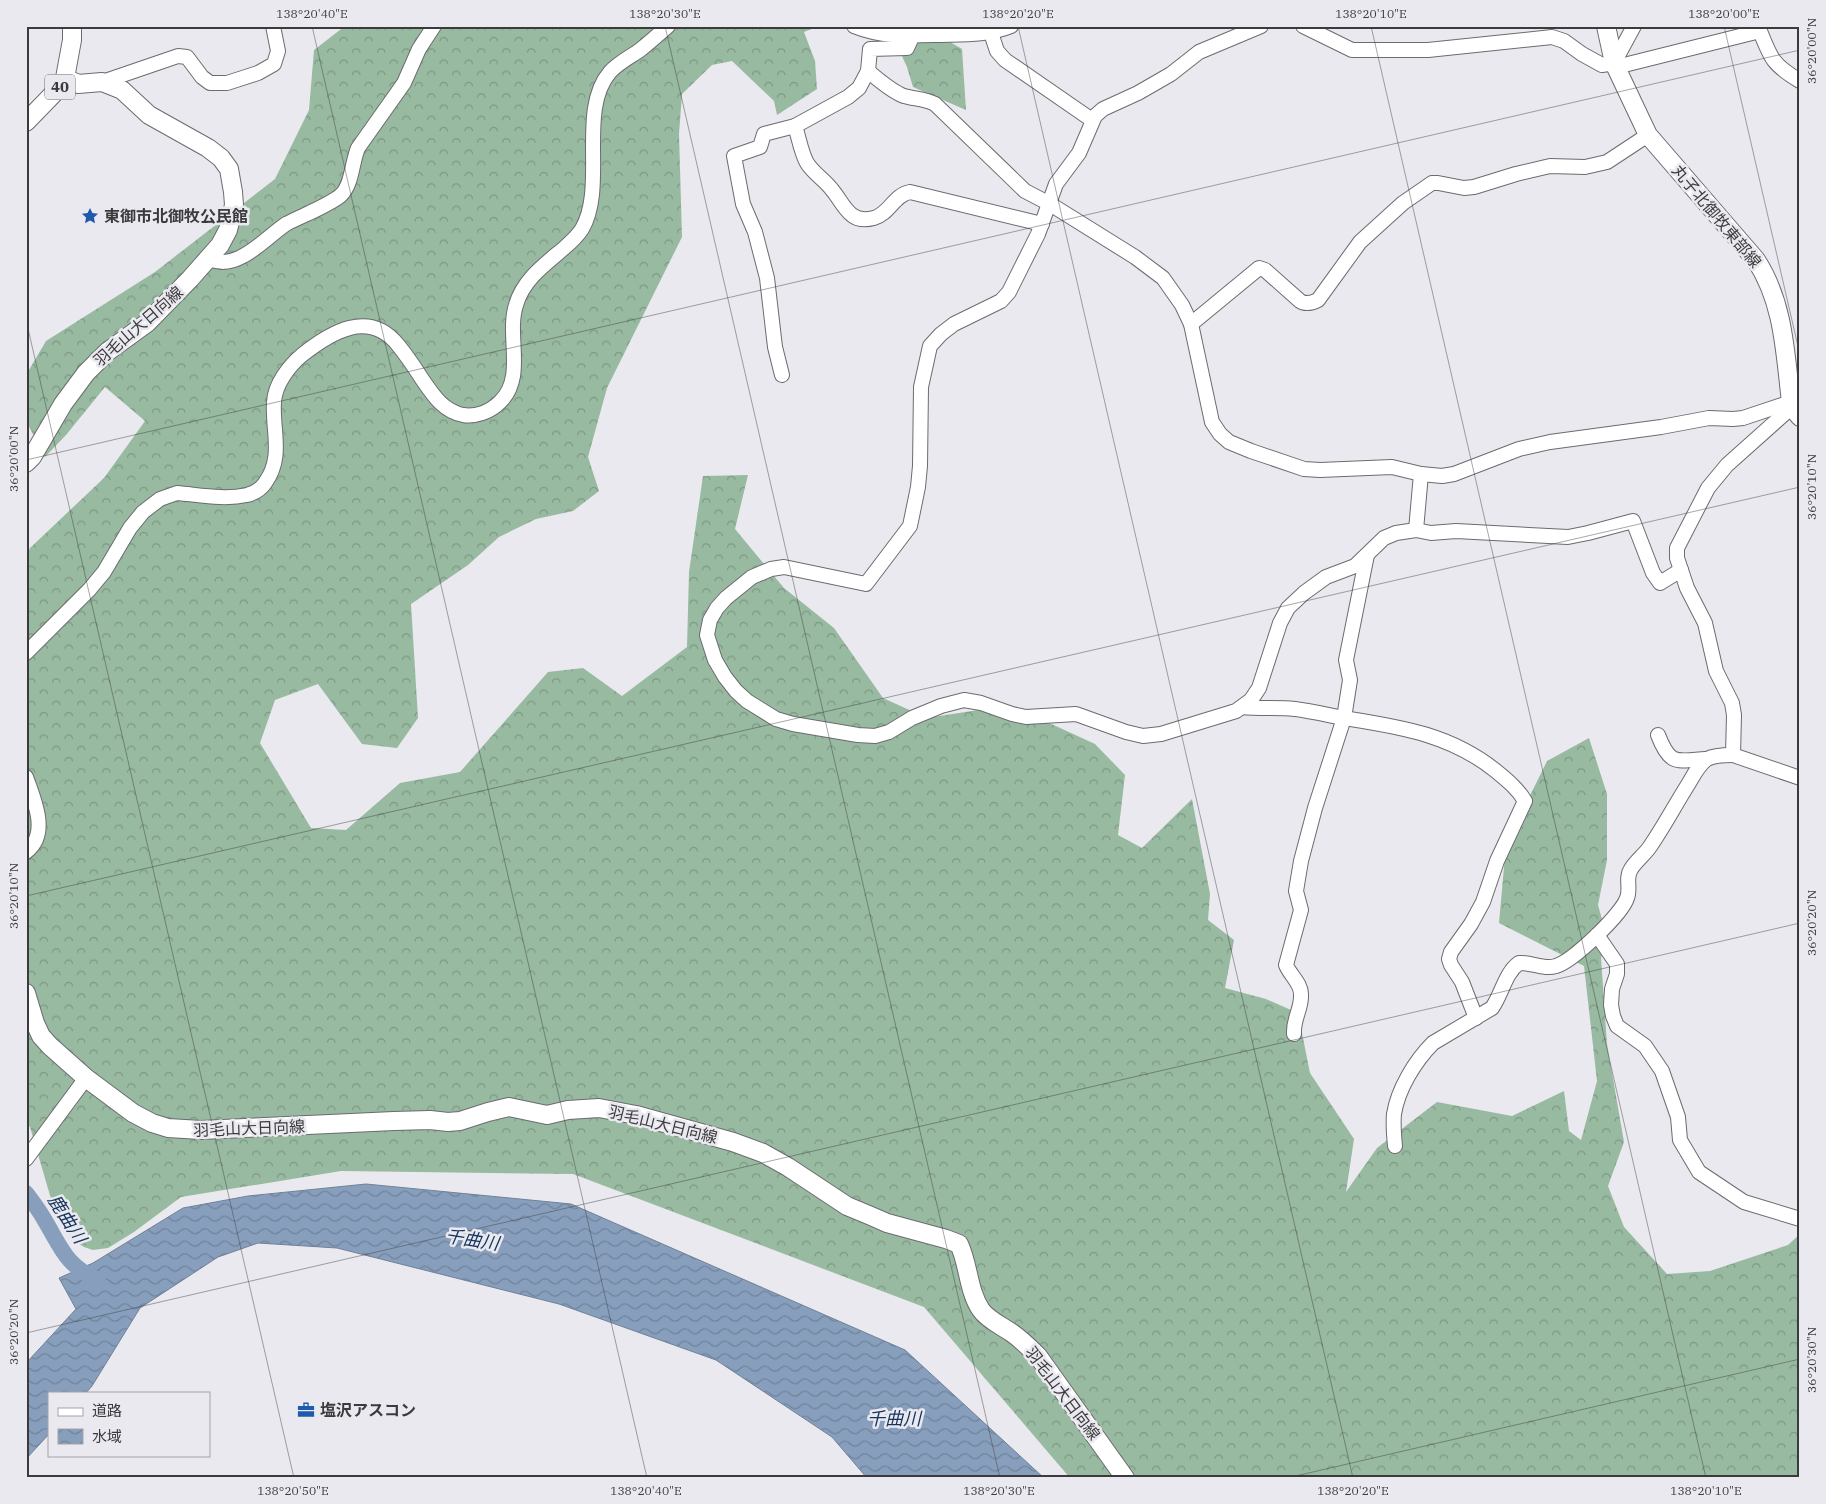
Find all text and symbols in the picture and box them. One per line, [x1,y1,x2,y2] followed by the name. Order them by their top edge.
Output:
[276,6,348,21] text: 138°20'40"E
[629,6,701,21] text: 138°20'30"E
[982,6,1054,21] text: 138°20'20"E
[1335,6,1407,21] text: 138°20'10"E
[1688,6,1760,21] text: 138°20'00"E
[1804,18,1819,84] text: 36°20'00"N
[45,74,75,100] road number: 40
[1668,161,1766,271] street label: 丸子北御牧東部線
[80,206,100,226] place icon: 東御市北御牧公民館
[104,206,248,226] place label: 東御市北御牧公民館
[89,282,187,370] street label: 羽毛山大日向線
[6,426,21,492] text: 36°20'00"N
[1804,454,1819,520] text: 36°20'10"N
[6,863,21,929] text: 36°20'10"N
[1804,890,1819,956] text: 36°20'20"N
[606,1101,720,1147] street label: 羽毛山大日向線
[193,1116,305,1140] street label: 羽毛山大日向線
[43,1190,93,1249] water label: 鹿曲川
[444,1224,503,1255] water label: 千曲川
[6,1299,21,1365] text: 36°20'20"N
[1804,1327,1819,1393] text: 36°20'30"N
[1021,1342,1105,1444] street label: 羽毛山大日向線
[48,1392,210,1456] legend
[296,1400,316,1420] office icon: 塩沢アスコン
[320,1400,416,1420] place label: 塩沢アスコン
[92,1401,122,1420] text: 道路
[867,1407,923,1430] water label: 千曲川
[92,1427,122,1446] text: 水域
[257,1483,329,1498] text: 138°20'50"E
[610,1483,682,1498] text: 138°20'40"E
[963,1483,1035,1498] text: 138°20'30"E
[1317,1483,1389,1498] text: 138°20'20"E
[1670,1483,1742,1498] text: 138°20'10"E

